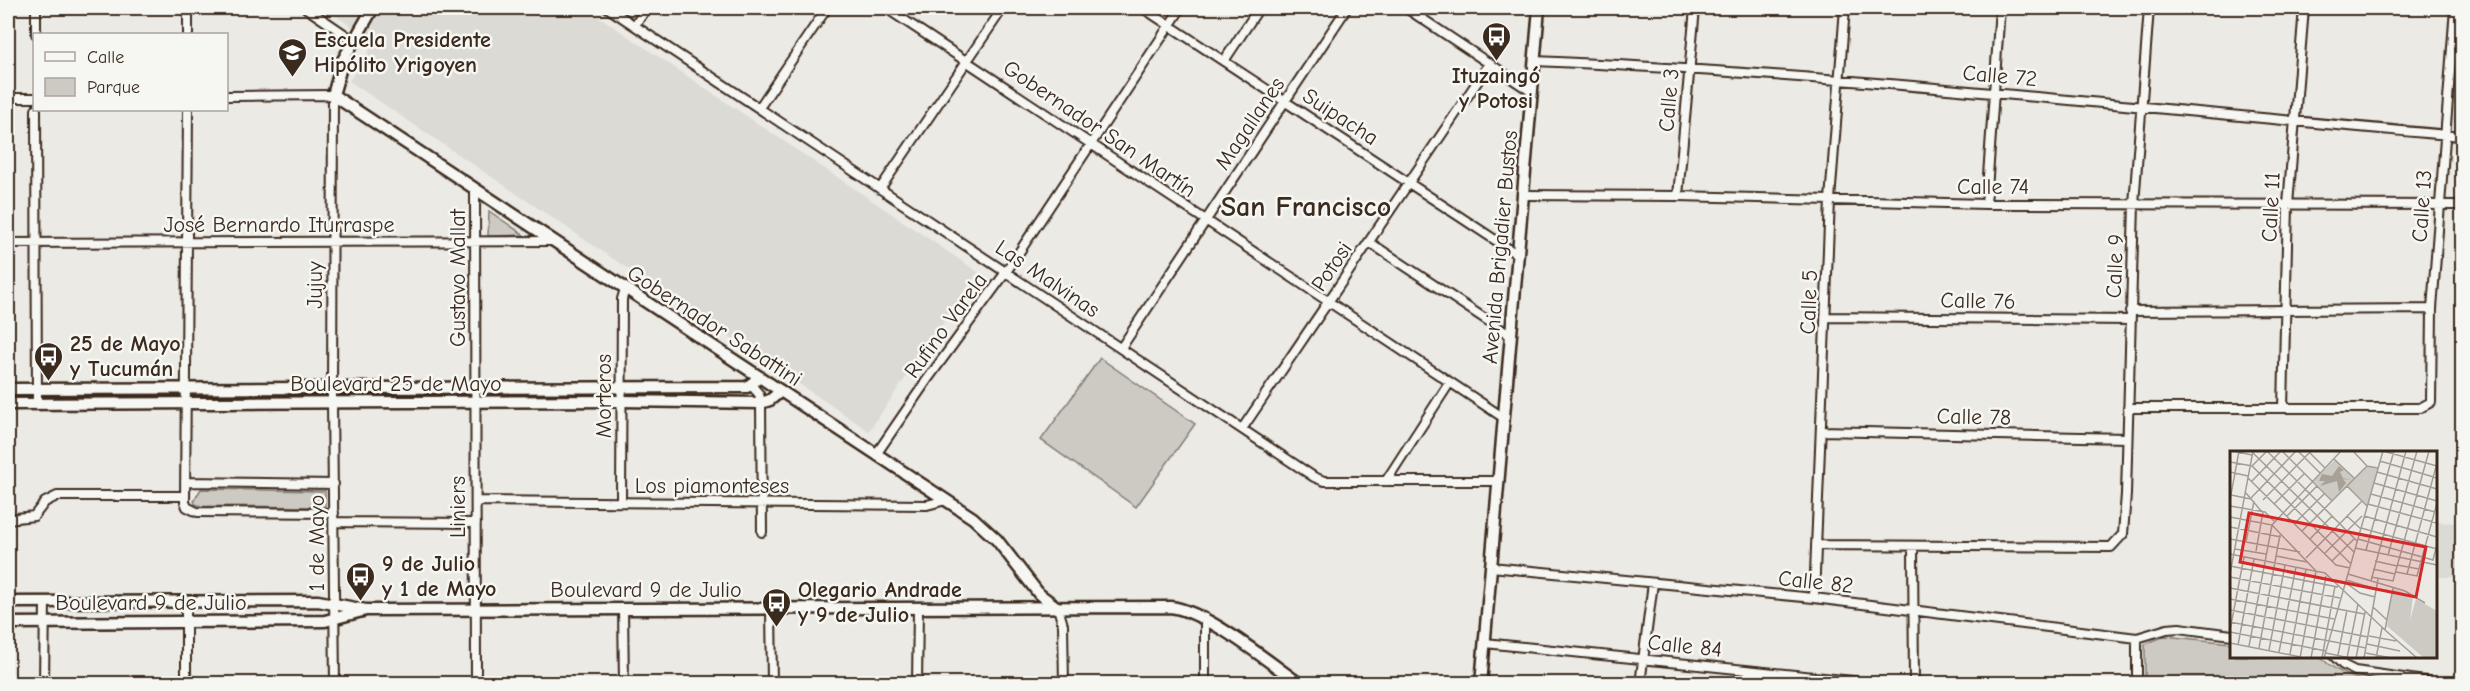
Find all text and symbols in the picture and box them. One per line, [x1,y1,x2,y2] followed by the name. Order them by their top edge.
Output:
[1480,20,1512,62] bus stop icon: Ituzaingó y Potosi
[314,27,491,78] place label: Escuela Presidente Hipólito Yrigoyen
[33,33,228,111] legend
[277,36,309,78] school or university icon: Escuela Presidente Hipólito Yrigoyen
[87,47,124,68] text: Calle
[998,55,1201,203] street label: Gobernador San Martín
[1962,60,2038,92] street label: Calle 72
[1452,63,1540,114] place label: Ituzaingó y Potosi
[1653,67,1685,133] street label: Calle 3
[1209,72,1290,175] street label: Magallanes
[87,77,140,98] text: Parque
[1298,83,1383,151] street label: Suipacha
[1477,129,1523,365] street label: Avenida Brigadier Bustos
[2406,169,2438,243] street label: Calle 13
[2256,171,2286,243] street label: Calle 11
[1957,174,2029,200] street label: Calle 74
[1221,191,1391,223] district label: San Francisco
[445,208,471,347] street label: Gustavo Mallat
[163,212,395,238] street label: José Bernardo Iturraspe
[2101,233,2129,299] street label: Calle 9
[990,235,1104,323] street label: Las Malvinas
[1306,237,1358,296] street label: Potosi
[622,260,807,392] street label: Gobernador Sabattini
[302,261,328,309] street label: Jujuy
[899,268,993,383] street label: Rufino Varela
[1795,269,1823,335] street label: Calle 5
[1940,287,2016,315] street label: Calle 76
[70,331,181,382] place label: 25 de Mayo y Tucumán
[33,340,65,382] bus stop icon: 25 de Mayo y Tucumán
[591,354,617,438] street label: Morteros
[290,371,502,397] street label: Boulevard 25 de Mayo
[1937,403,2011,431] street label: Calle 78
[2230,451,2437,658] inset map
[635,473,789,499] street label: Los piamonteses
[445,476,471,538] street label: Liniers
[304,494,330,592] street label: 1 de Mayo
[382,551,497,602] place label: 9 de Julio y 1 de Mayo
[345,560,377,602] bus stop icon: 9 de Julio y 1 de Mayo
[1777,565,1855,599] street label: Calle 82
[550,577,742,603] street label: Boulevard 9 de Julio
[798,577,962,628] place label: Olegario Andrade y 9 de Julio
[761,586,793,628] bus stop icon: Olegario Andrade y 9 de Julio
[55,590,247,616] street label: Boulevard 9 de Julio
[1646,629,1723,663] street label: Calle 84

